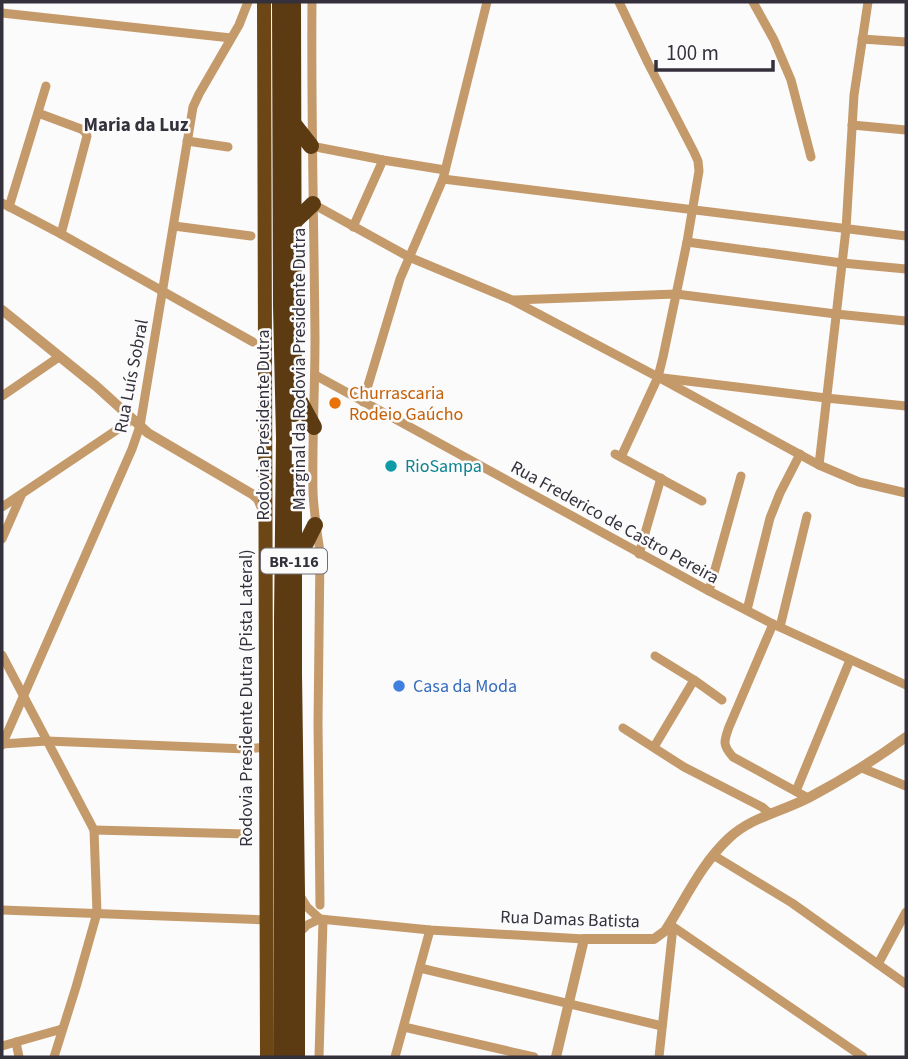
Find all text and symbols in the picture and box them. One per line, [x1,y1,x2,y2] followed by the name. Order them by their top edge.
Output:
[656,28,773,72] scale bar
[666,38,719,68] text: 100 m
[84,112,189,139] district label: Maria da Luz
[287,228,312,510] street label: Marginal da Rodovia Presidente Dutra
[108,317,155,435] street label: Rua Luís Sobral
[251,329,276,521] street label: Rodovia Presidente Dutra
[349,381,463,427] place label: Churrascaria Rodeio Gaúcho
[327,395,343,411] marker: Churrascaria Rodeio Gaúcho
[405,454,482,479] place label: RioSampa
[506,455,723,590] street label: Rua Frederico de Castro Pereira
[383,458,399,474] marker: RioSampa
[261,548,327,574] road number: BR-116
[234,549,259,847] street label: Rodovia Presidente Dutra (Pista Lateral)
[413,674,517,699] place label: Casa da Moda
[391,678,407,694] marker: Casa da Moda
[500,905,640,934] street label: Rua Damas Batista

